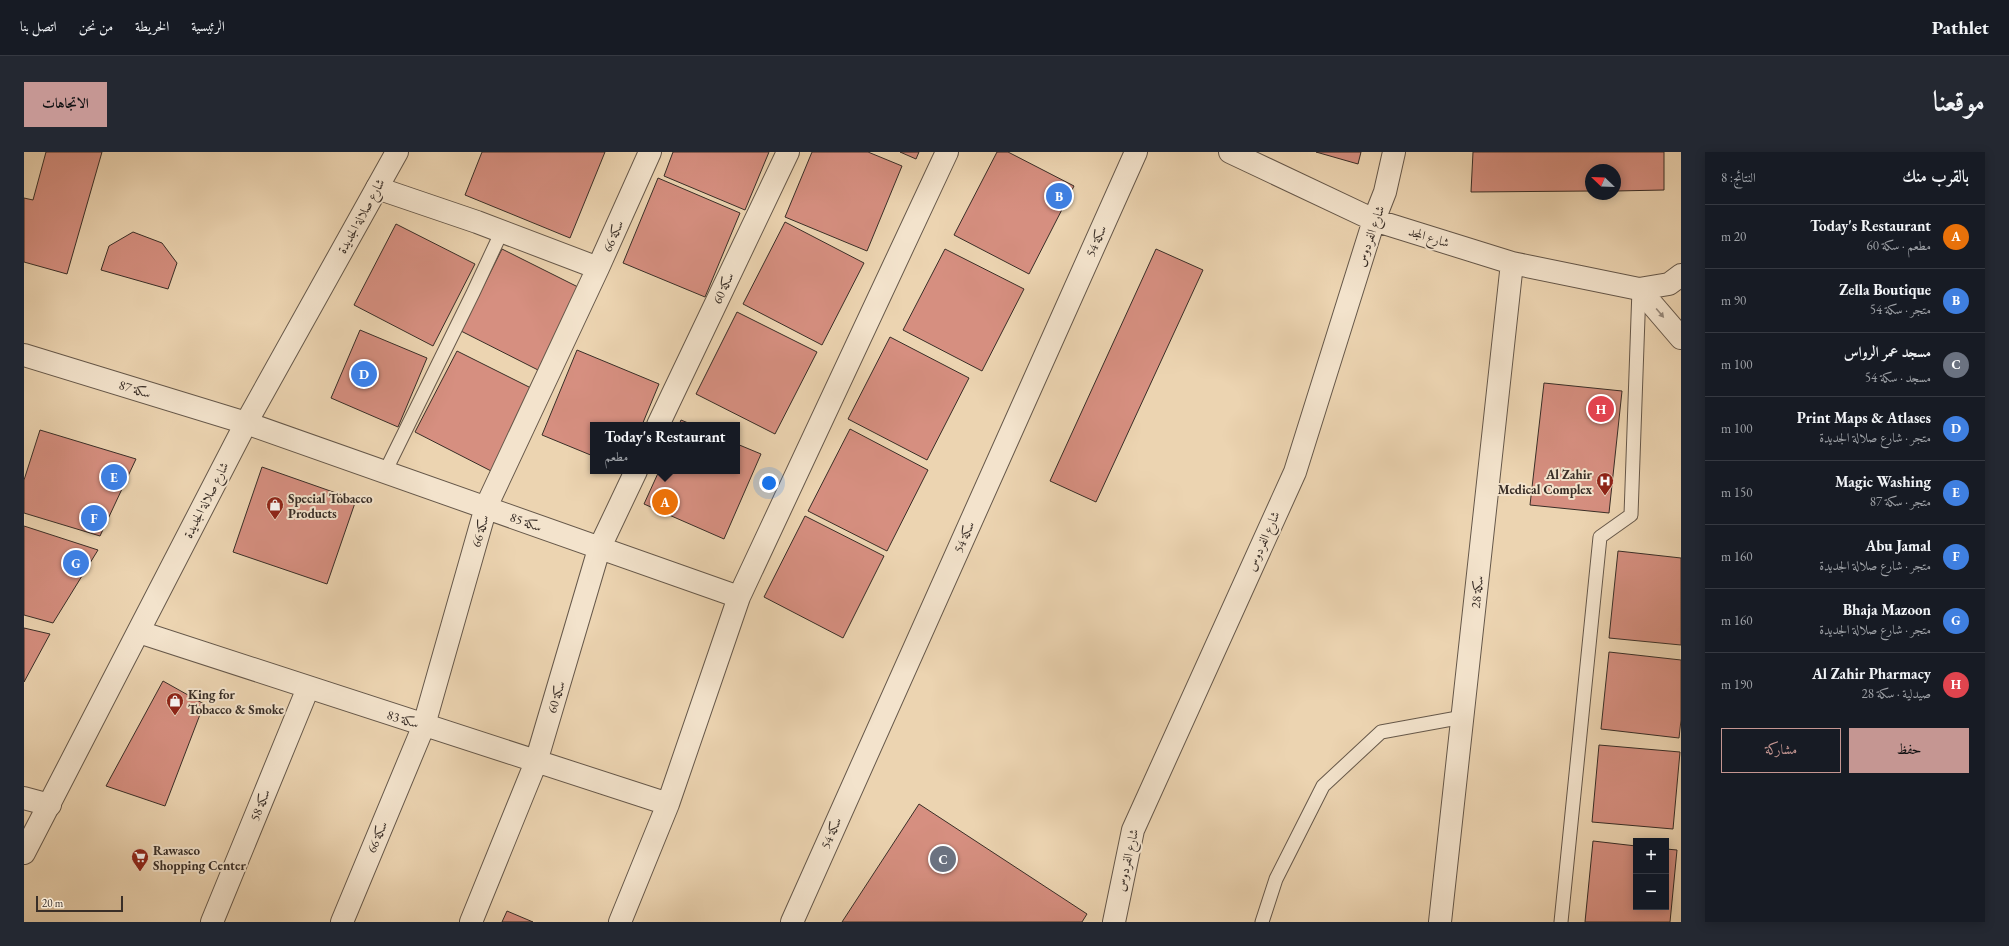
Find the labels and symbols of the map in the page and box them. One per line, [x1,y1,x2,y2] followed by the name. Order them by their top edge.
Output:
[1585,164,1621,200] north arrow
[333,175,391,258] street label: شارع صلالة الجديدة
[1046,181,1072,211] pin: B
[1352,203,1391,270] street label: شارع الفردوس
[599,218,627,254] street label: سكة 66
[1082,223,1110,259] street label: سكة 54
[1405,223,1452,254] street label: شارع المجد
[708,270,738,306] street label: سكة 60
[1655,308,1664,319] one-way arrow
[351,359,377,389] pin: D
[117,376,153,402] street label: سكة 87
[1588,394,1614,424] pin: H
[180,459,235,542] street label: شارع صلالة الجديدة
[101,462,127,492] pin: E
[1498,466,1593,498] place label: Al Zahir Medical Complex
[1595,471,1615,496] hospital icon: Al Zahir Medical Complex
[759,473,779,493] your location
[652,487,678,517] pin: A
[288,490,373,522] place label: Special Tobacco Products
[265,495,285,520] shop icon: Special Tobacco Products
[81,503,107,533] pin: F
[508,508,544,536] street label: سكة 85
[1242,508,1286,575] street label: شارع الفردوس
[467,513,493,549] street label: سكة 66
[950,519,978,555] street label: سكة 54
[63,548,89,578] pin: G
[1467,575,1487,609] street label: سكة 28
[543,679,569,715] street label: سكة 60
[188,686,284,718] place label: King for Tobacco & Smoke
[165,691,185,716] shop icon: King for Tobacco & Smoke
[385,706,421,732] street label: سكة 83
[246,787,274,823] street label: سكة 58
[817,815,845,851] street label: سكة 54
[363,819,391,855] street label: سكة 66
[1112,827,1145,894] street label: شارع الفردوس
[153,842,246,874] place label: Rawasco Shopping Center
[930,844,956,874] pin: C
[130,847,150,872] supermarket icon: Rawasco Shopping Center
[36,894,123,913] scale bar

